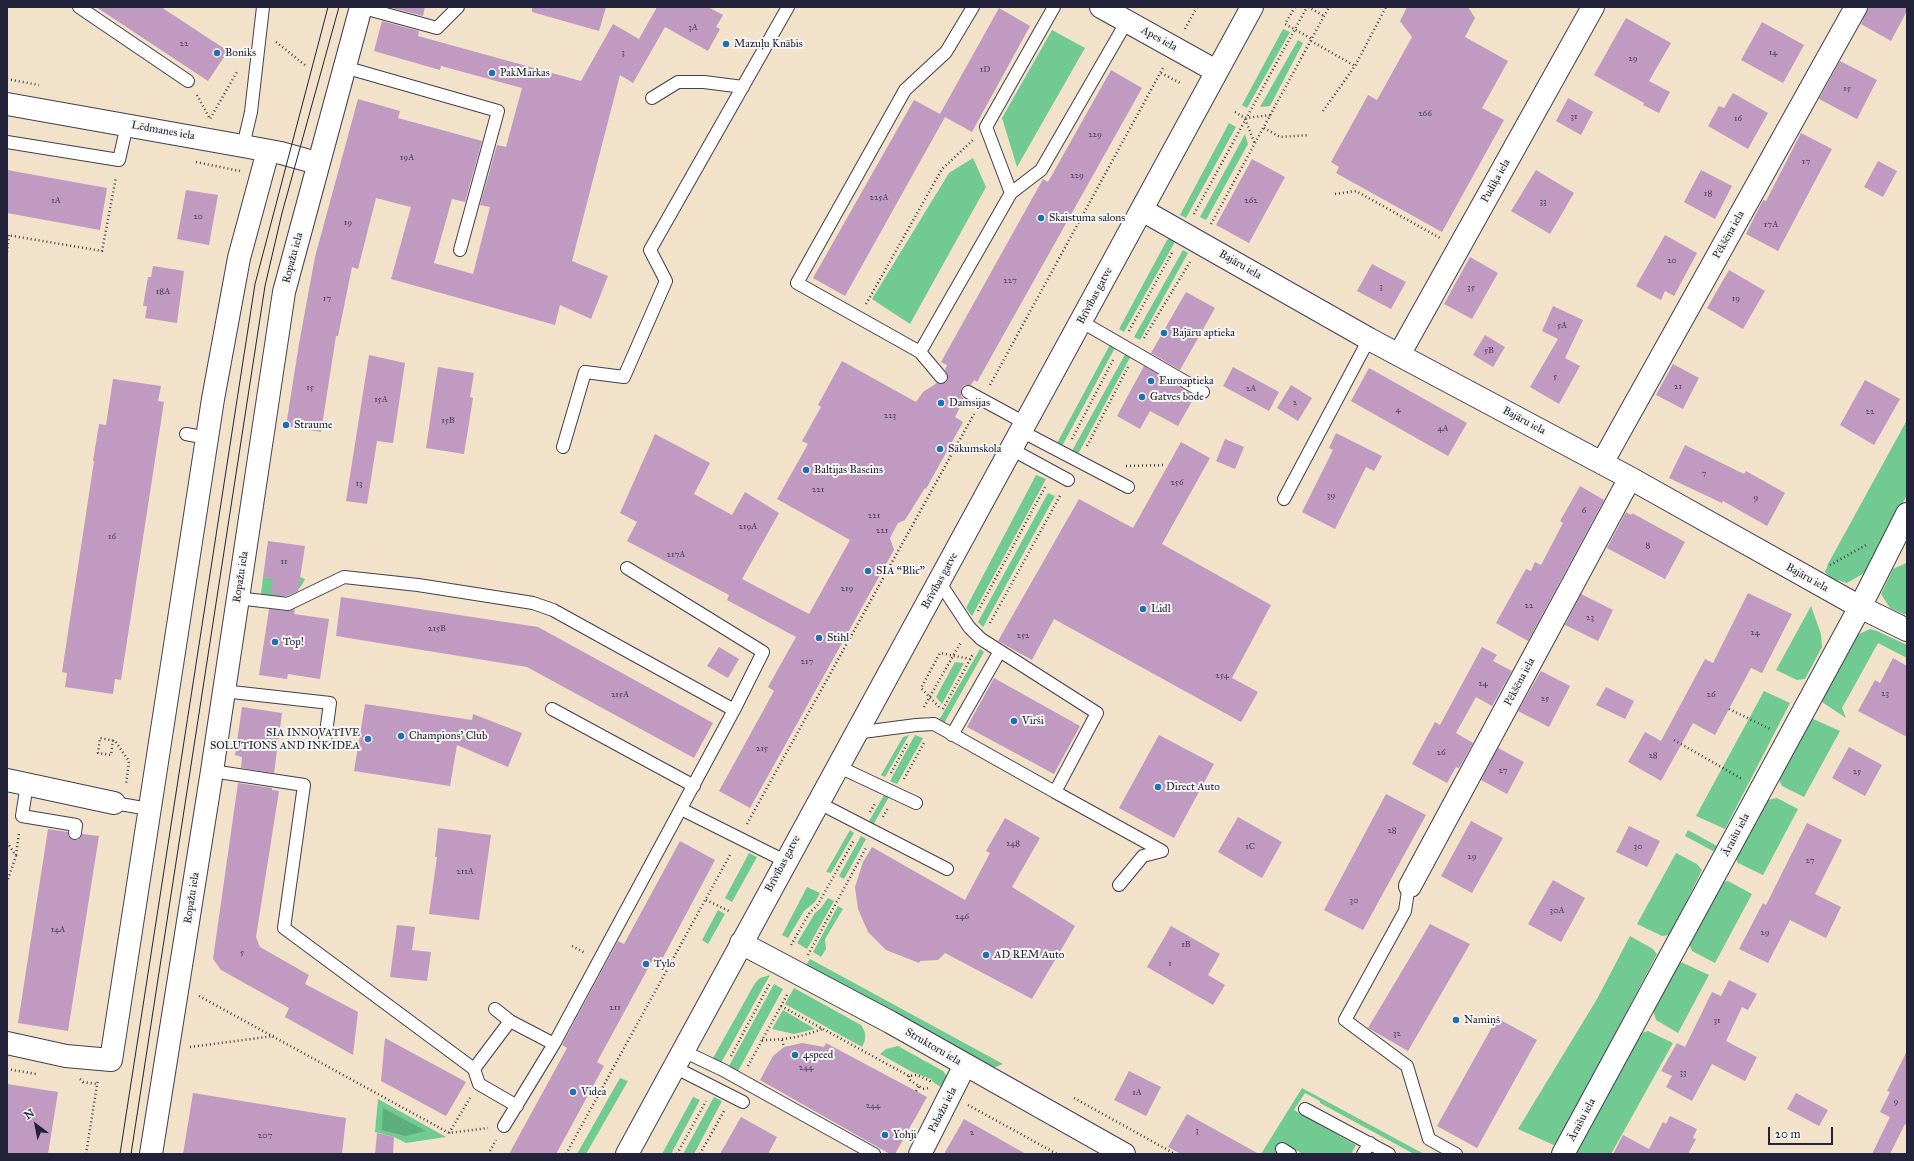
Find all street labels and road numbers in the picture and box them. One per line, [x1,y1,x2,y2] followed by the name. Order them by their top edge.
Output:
[1139,24,1179,54] street label: Apes iela
[130,119,196,143] street label: Lēdmanes iela
[1479,157,1513,205] street label: Pudiķa iela
[1710,209,1748,261] street label: Pēkšēna iela
[280,231,306,285] street label: Ropažu iela
[1216,248,1264,282] street label: Bajāru iela
[1075,265,1115,327] street label: Brīvības gatve
[1500,404,1548,438] street label: Bajāru iela
[230,550,252,604] street label: Ropažu iela
[919,551,961,611] street label: Brīvības gatve
[1783,561,1831,595] street label: Bajāru iela
[1502,656,1538,708] street label: Pēkšēna iela
[1719,811,1753,859] street label: Āraišu iela
[763,833,803,895] street label: Brīvības gatve
[181,871,203,925] street label: Ropažu iela
[903,1026,963,1068] street label: Struktoru iela
[926,1085,960,1135] street label: Pabažu iela
[1565,1096,1599,1144] street label: Āraišu iela

